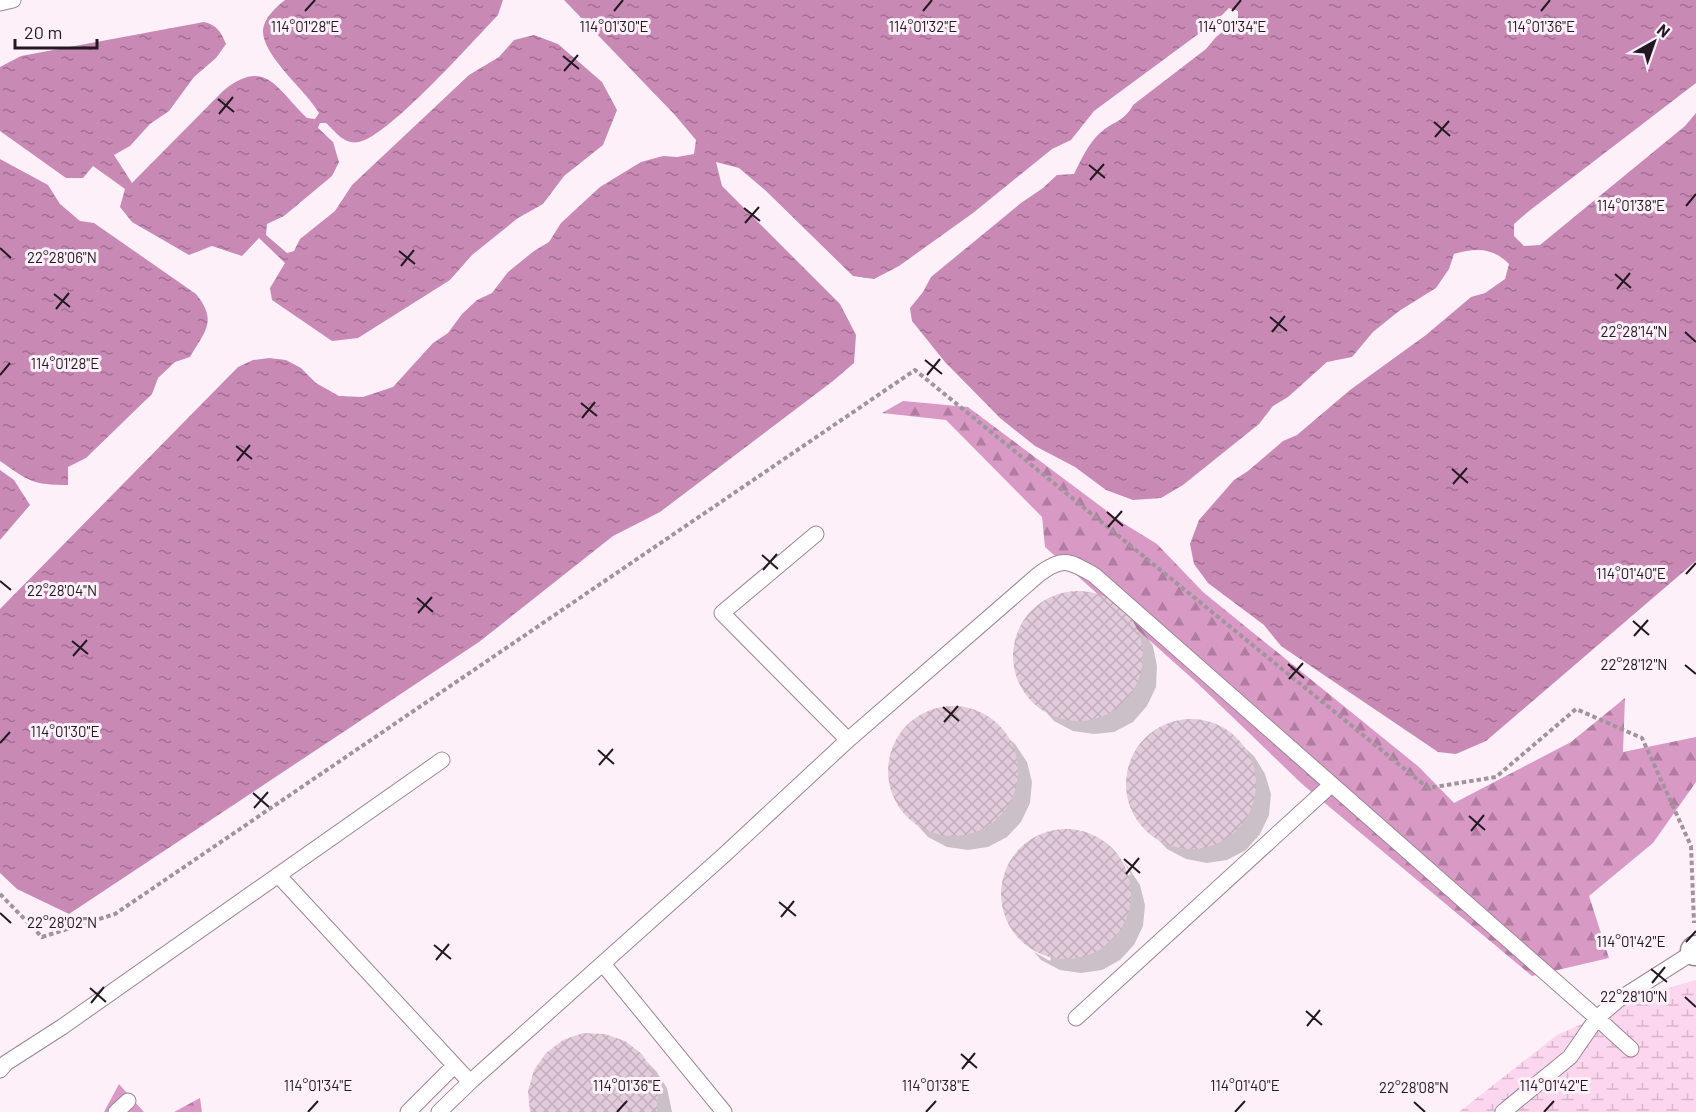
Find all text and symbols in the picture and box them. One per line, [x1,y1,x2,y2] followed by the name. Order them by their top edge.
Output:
[15,12,98,50] scale bar
[1624,12,1684,72] north arrow
[271,17,339,35] text: 114°01'28"E
[579,17,649,35] text: 114°01'30"E
[889,17,957,35] text: 114°01'32"E
[1198,17,1266,35] text: 114°01'34"E
[1507,17,1575,35] text: 114°01'36"E
[1654,19,1674,41] text: N
[24,21,62,43] text: 20 m
[1597,196,1665,214] text: 114°01'38"E
[27,248,97,266] text: 22°28'06"N
[1600,322,1668,340] text: 22°28'14"N
[31,354,99,372] text: 114°01'28"E
[1596,564,1666,582] text: 114°01'40"E
[27,581,97,599] text: 22°28'04"N
[1600,655,1668,673] text: 22°28'12"N
[30,722,100,740] text: 114°01'30"E
[27,913,97,931] text: 22°28'02"N
[1596,932,1666,950] text: 114°01'42"E
[1600,987,1668,1005] text: 22°28'10"N
[284,1076,352,1094] text: 114°01'34"E
[593,1076,661,1094] text: 114°01'36"E
[902,1076,970,1094] text: 114°01'38"E
[1210,1076,1280,1094] text: 114°01'40"E
[1519,1076,1589,1094] text: 114°01'42"E
[1379,1078,1449,1096] text: 22°28'08"N

